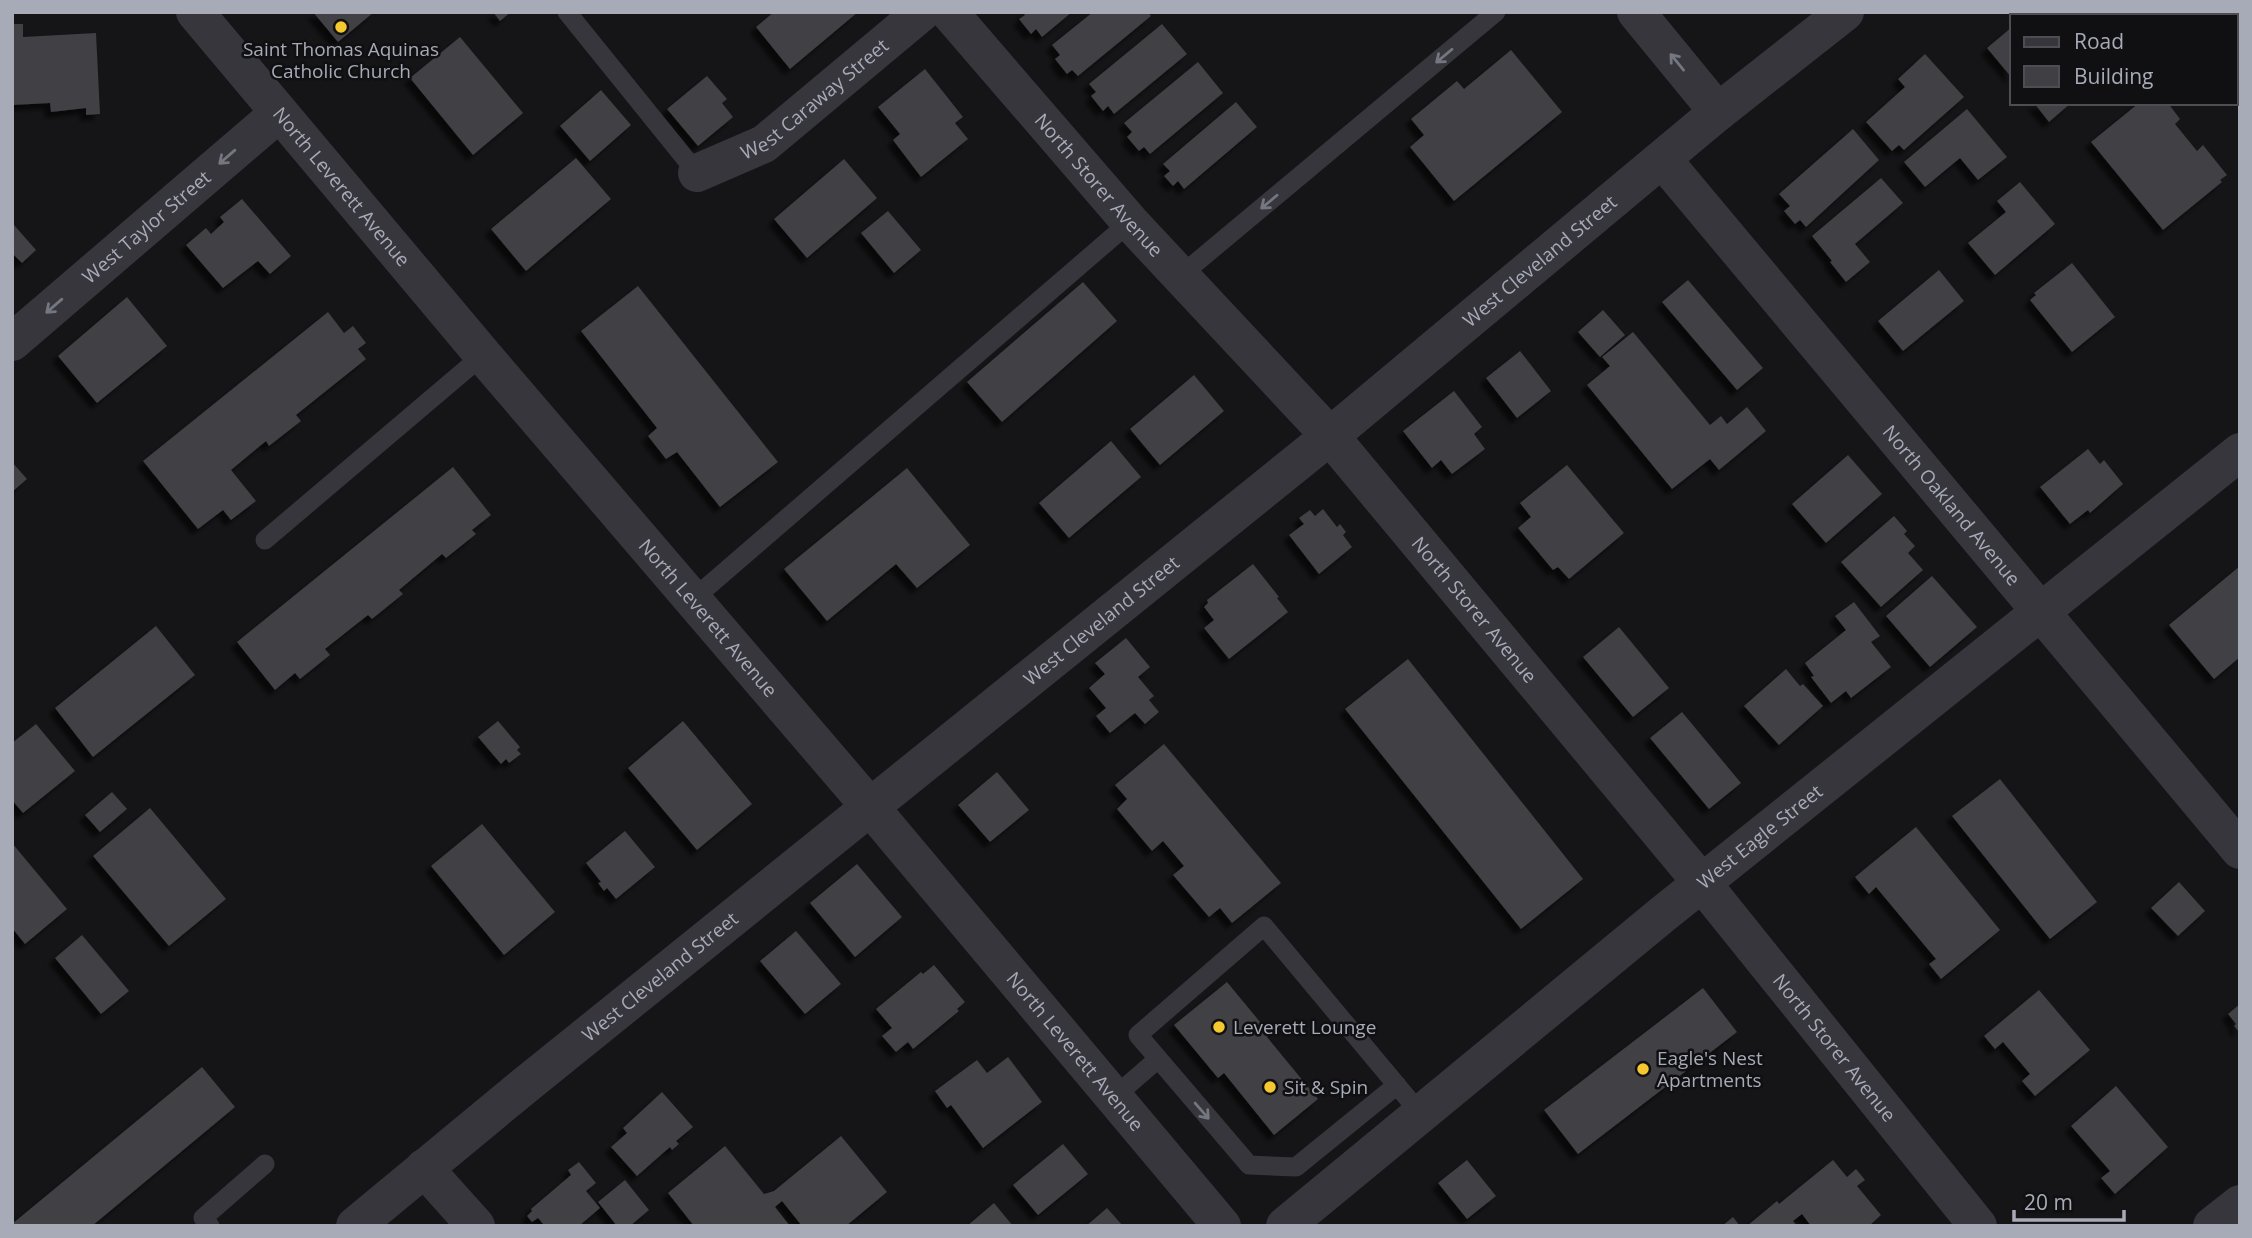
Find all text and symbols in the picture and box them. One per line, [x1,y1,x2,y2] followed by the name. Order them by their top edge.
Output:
[2010,14,2238,105] legend
[333,19,349,35] marker: Saint Thomas Aquinas Catholic Church
[2074,27,2124,55] text: Road
[736,32,894,166] street label: West Caraway Street
[243,36,439,84] place label: Saint Thomas Aquinas Catholic Church
[1435,48,1453,64] one-way arrow
[1669,54,1684,72] one-way arrow
[2074,62,2153,90] text: Building
[267,101,416,272] street label: North Leverett Avenue
[1029,108,1169,262] street label: North Storer Avenue
[218,149,236,165] one-way arrow
[77,164,216,289] street label: West Taylor Street
[1457,189,1622,333] street label: West Cleveland Street
[1260,194,1278,210] one-way arrow
[46,298,64,314] one-way arrow
[1877,419,2026,591] street label: North Oakland Avenue
[1406,531,1543,688] street label: North Storer Avenue
[633,533,783,703] street label: North Leverett Avenue
[1018,550,1185,691] street label: West Cleveland Street
[1691,778,1828,895] street label: West Eagle Street
[577,906,743,1047] street label: West Cleveland Street
[1001,966,1150,1137] street label: North Leverett Avenue
[1767,968,1902,1127] street label: North Storer Avenue
[1233,1014,1376,1040] place label: Leverett Lounge
[1211,1019,1227,1035] marker: Leverett Lounge
[1657,1045,1763,1093] place label: Eagle's Nest Apartments
[1635,1061,1651,1077] marker: Eagle's Nest Apartments
[1284,1074,1368,1100] place label: Sit & Spin
[1262,1079,1278,1095] marker: Sit & Spin
[1194,1102,1210,1120] one-way arrow
[2014,1178,2124,1222] scale bar
[2024,1188,2073,1216] text: 20 m

